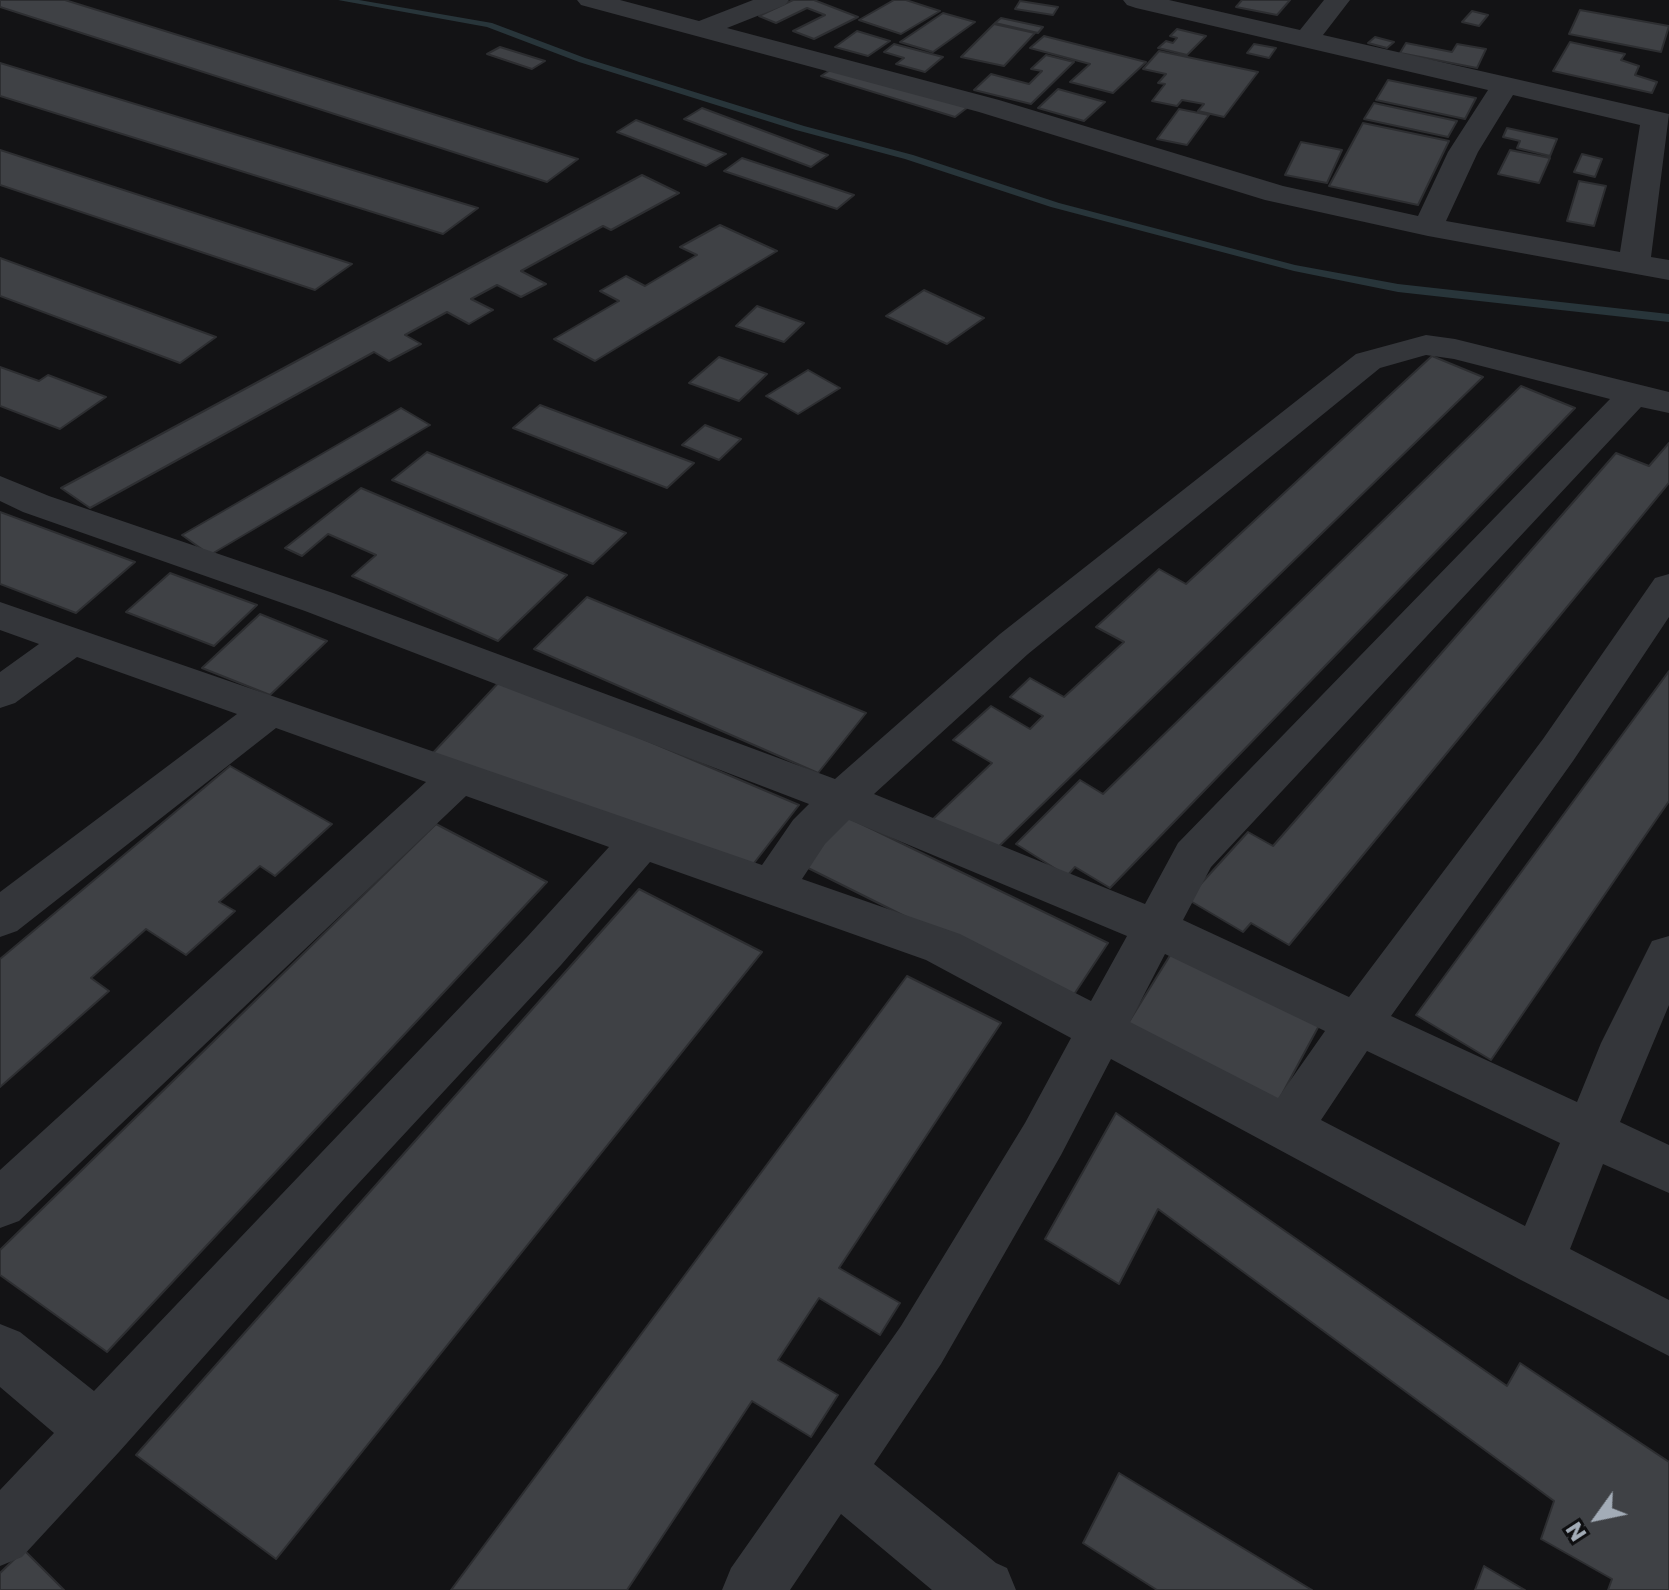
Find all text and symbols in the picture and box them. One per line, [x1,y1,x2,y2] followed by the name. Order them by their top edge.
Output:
[1557,1478,1637,1558] north arrow
[1559,1516,1594,1547] text: N

